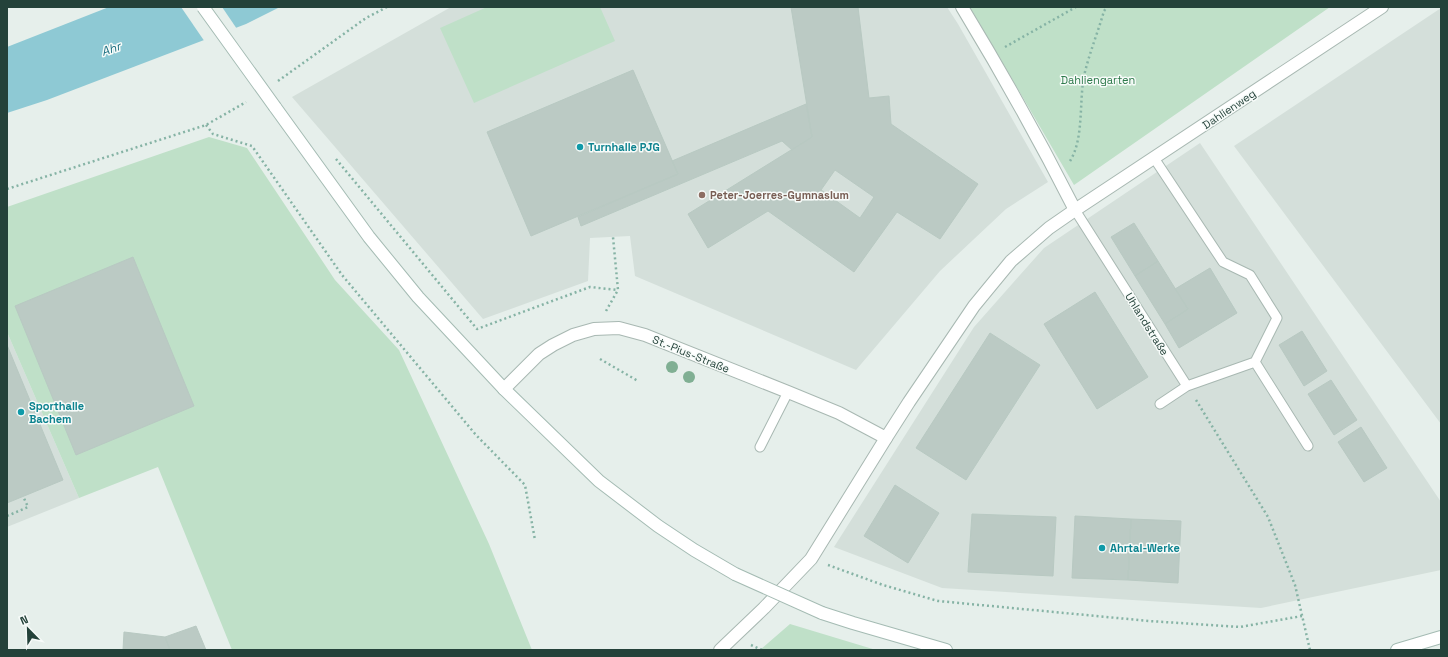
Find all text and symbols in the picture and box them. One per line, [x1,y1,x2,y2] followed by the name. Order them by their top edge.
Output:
[99,38,124,60] water label: Ahr
[1061,73,1135,87] park label: Dahliengarten
[1200,86,1258,132] street label: Dahlienweg
[588,140,660,154] place label: Turnhalle PJG
[575,142,585,152] marker: Turnhalle PJG
[710,188,849,202] place label: Peter-Joerres-Gymnasium
[697,190,707,200] marker: Peter-Joerres-Gymnasium
[1122,290,1172,358] street label: Uhlandstraße
[650,332,732,376] street label: St.-Pius-Straße
[29,399,84,426] place label: Sporthalle Bachem
[16,407,26,417] marker: Sporthalle Bachem
[1110,541,1180,555] place label: Ahrtal-Werke
[1097,543,1107,553] marker: Ahrtal-Werke
[8,609,48,649] north arrow
[18,612,30,628] text: N

